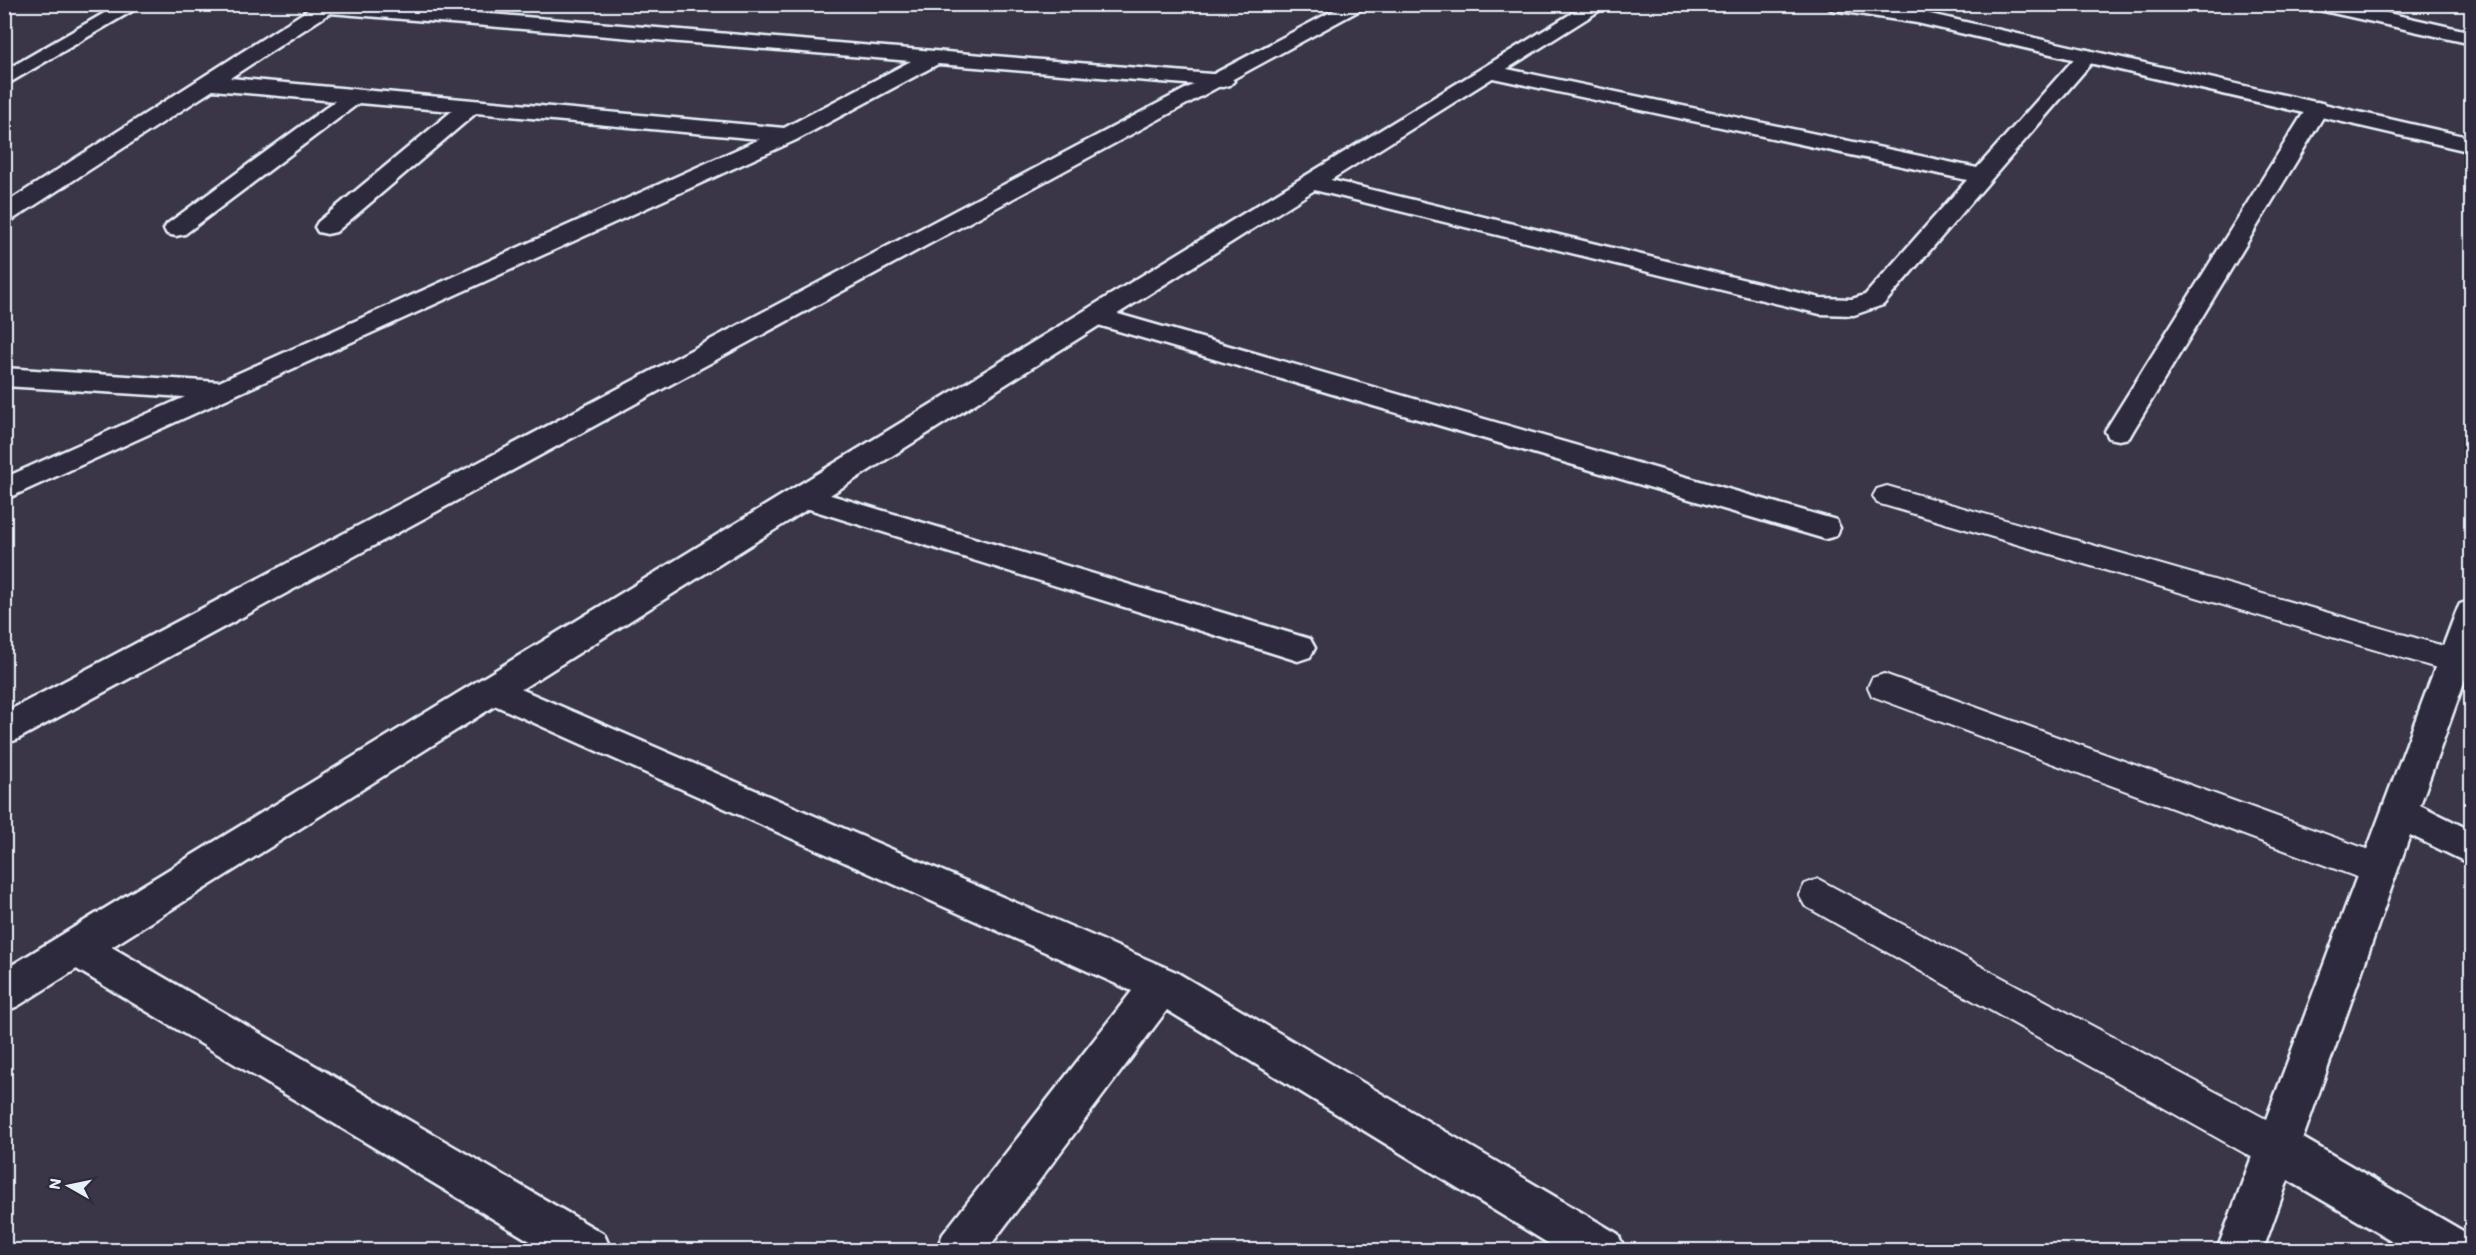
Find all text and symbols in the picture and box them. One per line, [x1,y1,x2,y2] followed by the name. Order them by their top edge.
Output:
[39,1156,99,1216] north arrow
[44,1177,65,1191] text: N

